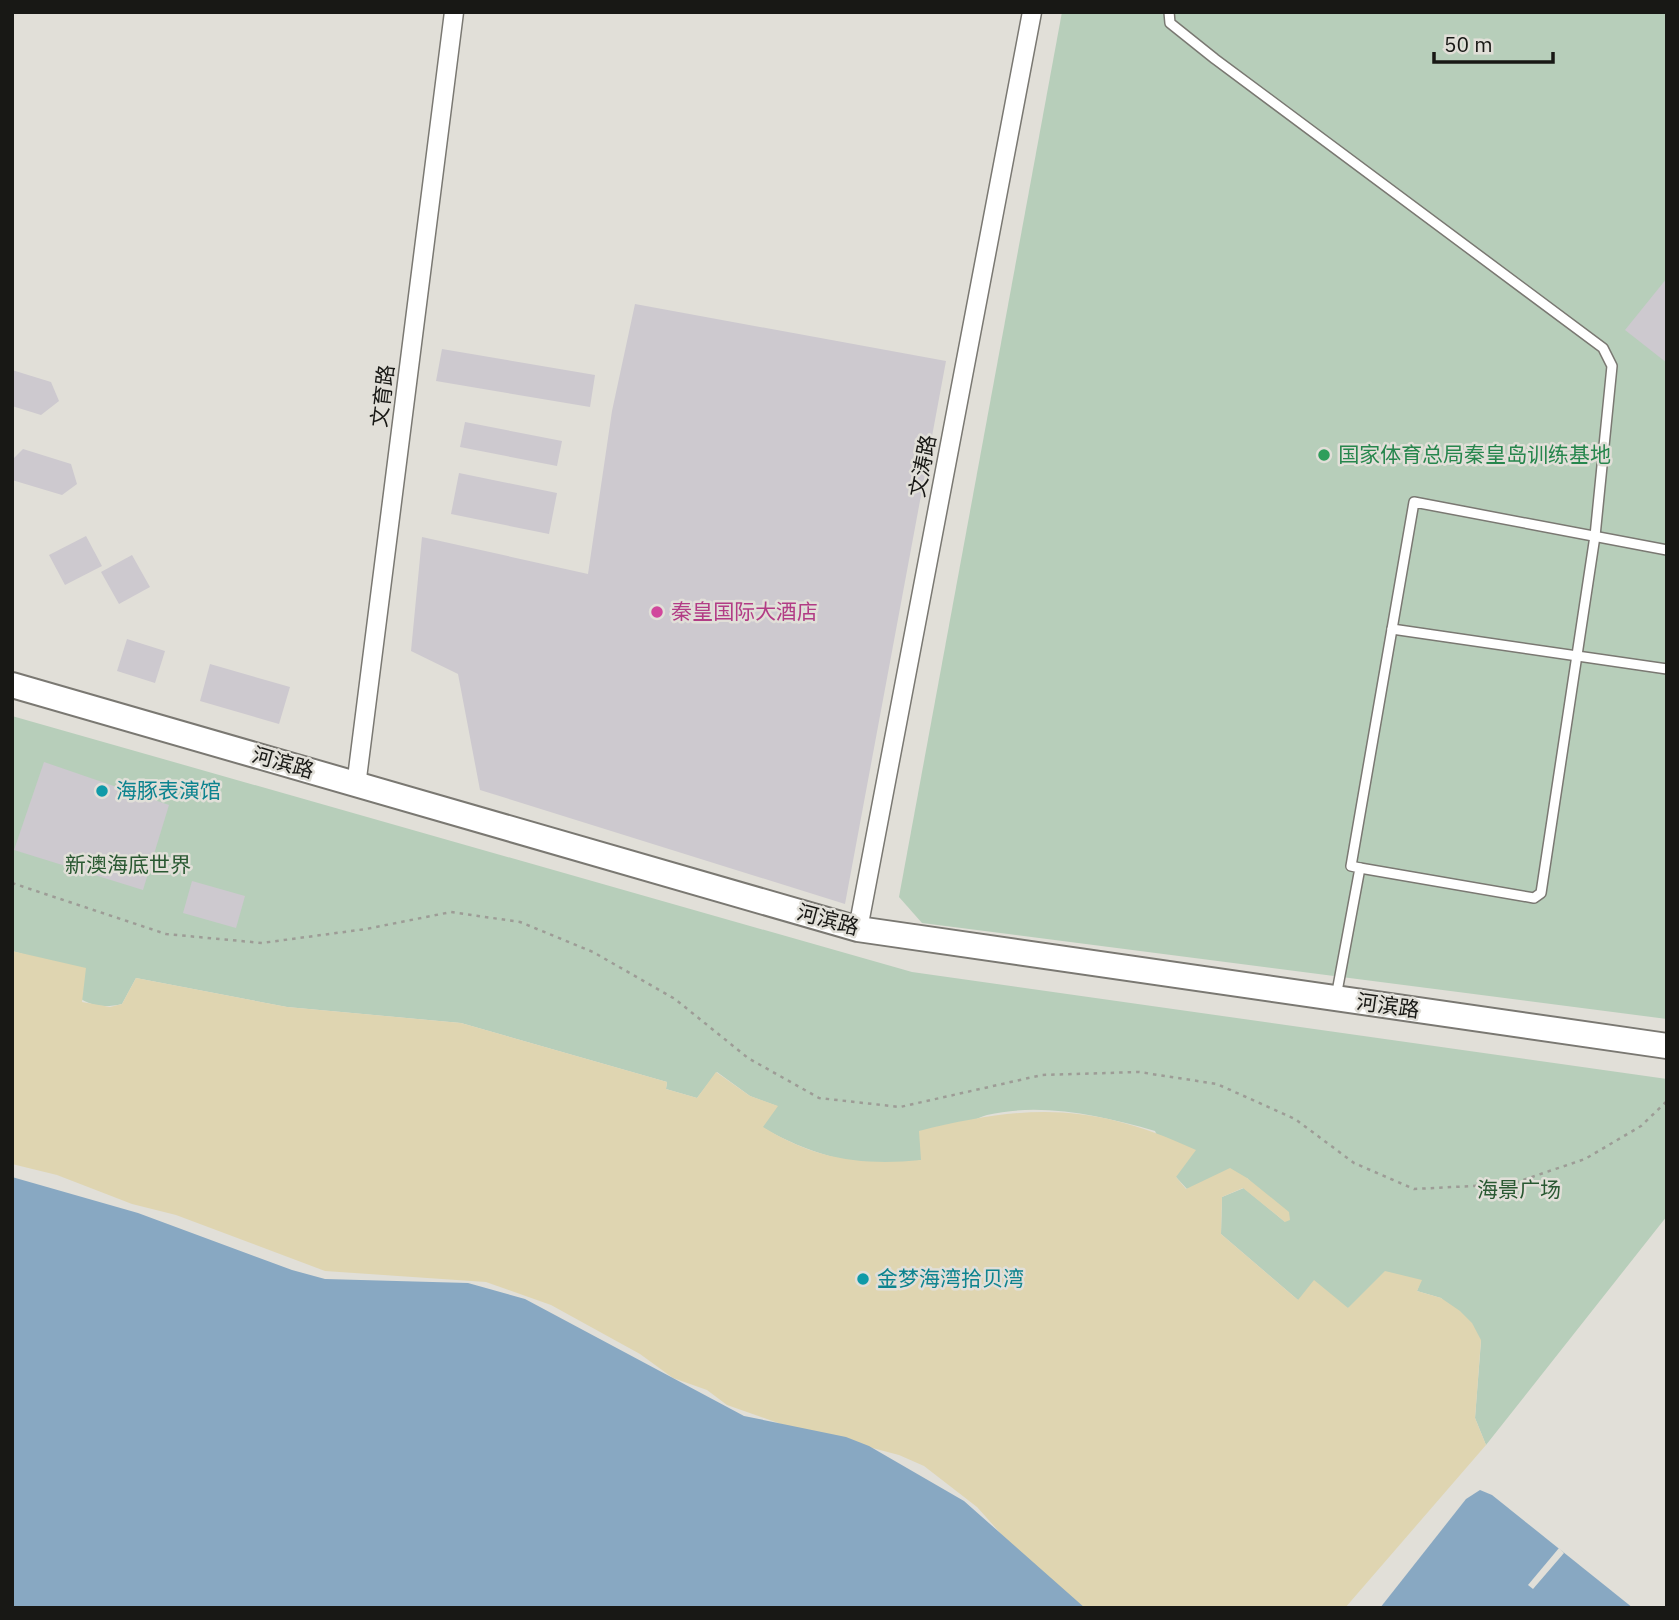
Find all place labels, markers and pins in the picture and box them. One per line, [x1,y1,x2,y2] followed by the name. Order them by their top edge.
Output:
[1338,440,1611,468] place label: 国家体育总局秦皇岛训练基地
[1316,447,1332,463] marker: 国家体育总局秦皇岛训练基地
[671,597,818,625] place label: 秦皇国际大酒店
[649,604,665,620] marker: 秦皇国际大酒店
[116,776,221,804] place label: 海豚表演馆
[94,783,110,799] marker: 海豚表演馆
[877,1264,1024,1292] place label: 金梦海湾拾贝湾
[855,1271,871,1287] marker: 金梦海湾拾贝湾

